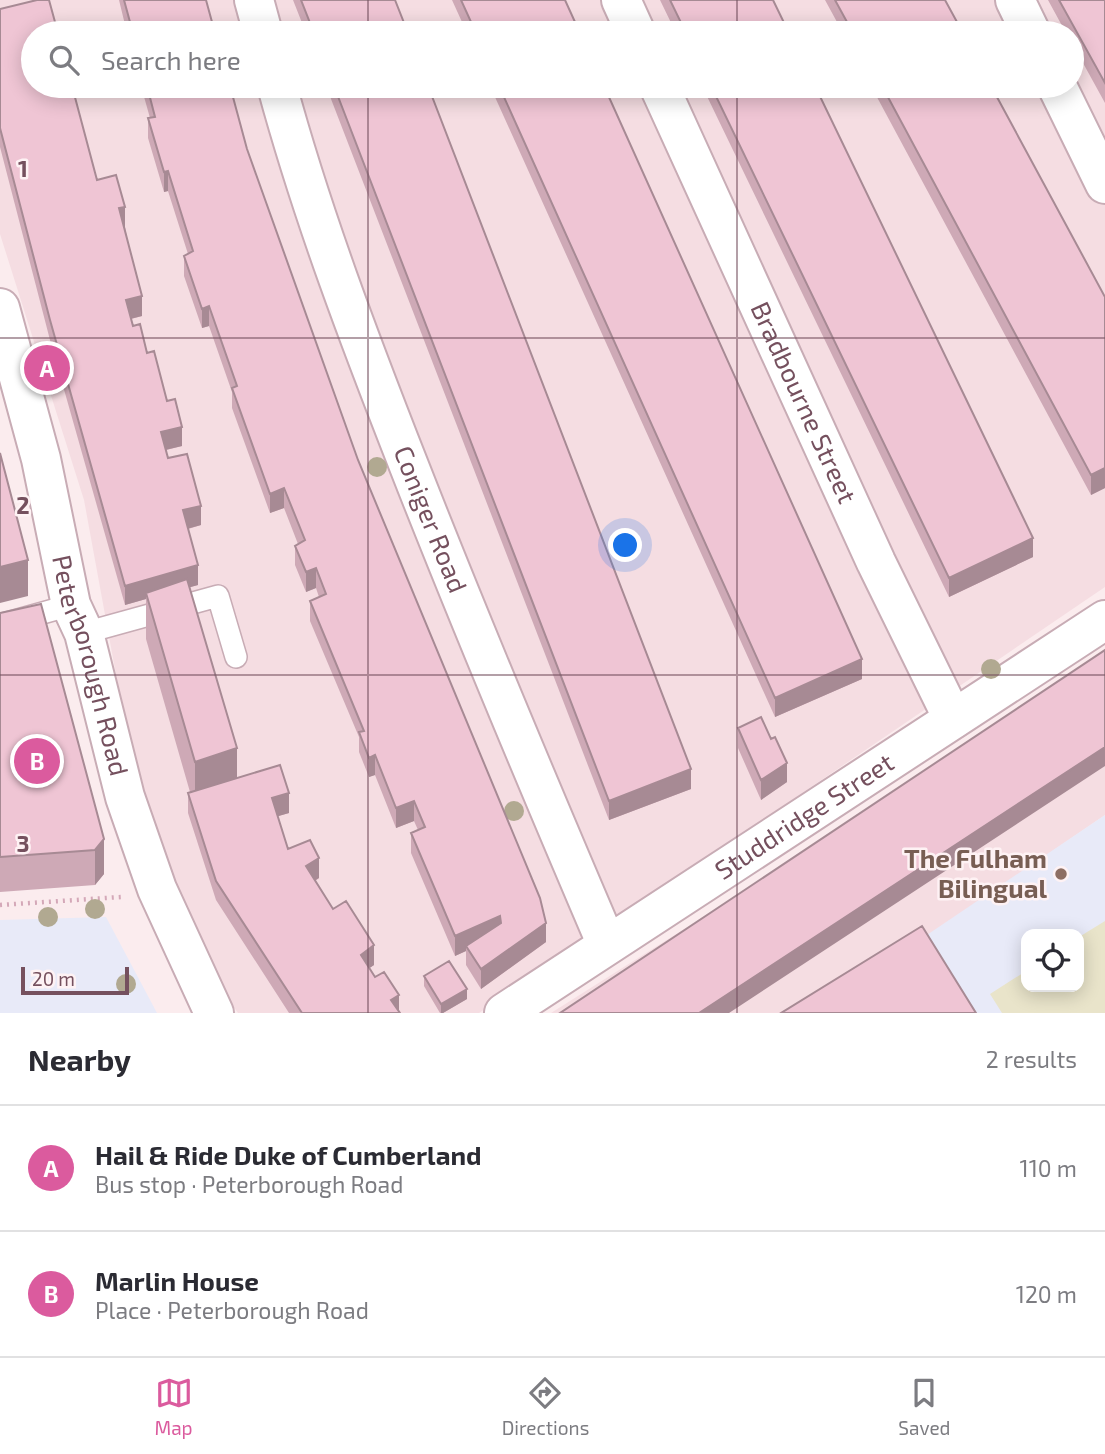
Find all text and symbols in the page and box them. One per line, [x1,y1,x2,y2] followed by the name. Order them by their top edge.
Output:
[21,21,1084,98] search box
[45,41,83,79] icon: search
[101,44,241,75] text: Search here
[18,154,28,182] text: 1
[745,297,864,508] street label: Bradbourne Street
[24,342,70,394] pin: A
[389,441,475,597] street label: Coniger Road
[16,491,30,519] text: 2
[608,528,642,562] your location
[47,552,136,779] street label: Peterborough Road
[14,735,60,787] pin: B
[708,746,899,885] street label: Studdridge Street
[16,829,30,857] text: 3
[904,842,1047,903] place label: The Fulham Bilingual
[1053,866,1069,882] marker: The Fulham Bilingual
[1021,929,1084,992] map controls
[1021,929,1084,992] button: locate
[21,964,130,996] scale bar
[32,967,75,990] text: 20 m
[28,1041,131,1077] text: Nearby
[986,1045,1077,1073] text: 2 results
[95,1139,482,1170] text: Hail & Ride Duke of Cumberland
[43,1154,59,1182] text: A
[1020,1154,1077,1182] text: 110 m
[95,1170,403,1198] text: Bus stop · Peterborough Road
[95,1265,259,1296] text: Marlin House
[44,1280,58,1308] text: B
[1016,1280,1077,1308] text: 120 m
[95,1296,369,1324] text: Place · Peterborough Road
[155,1374,193,1439] tab: Map
[502,1374,589,1439] tab: Directions
[898,1374,950,1439] tab: Saved

